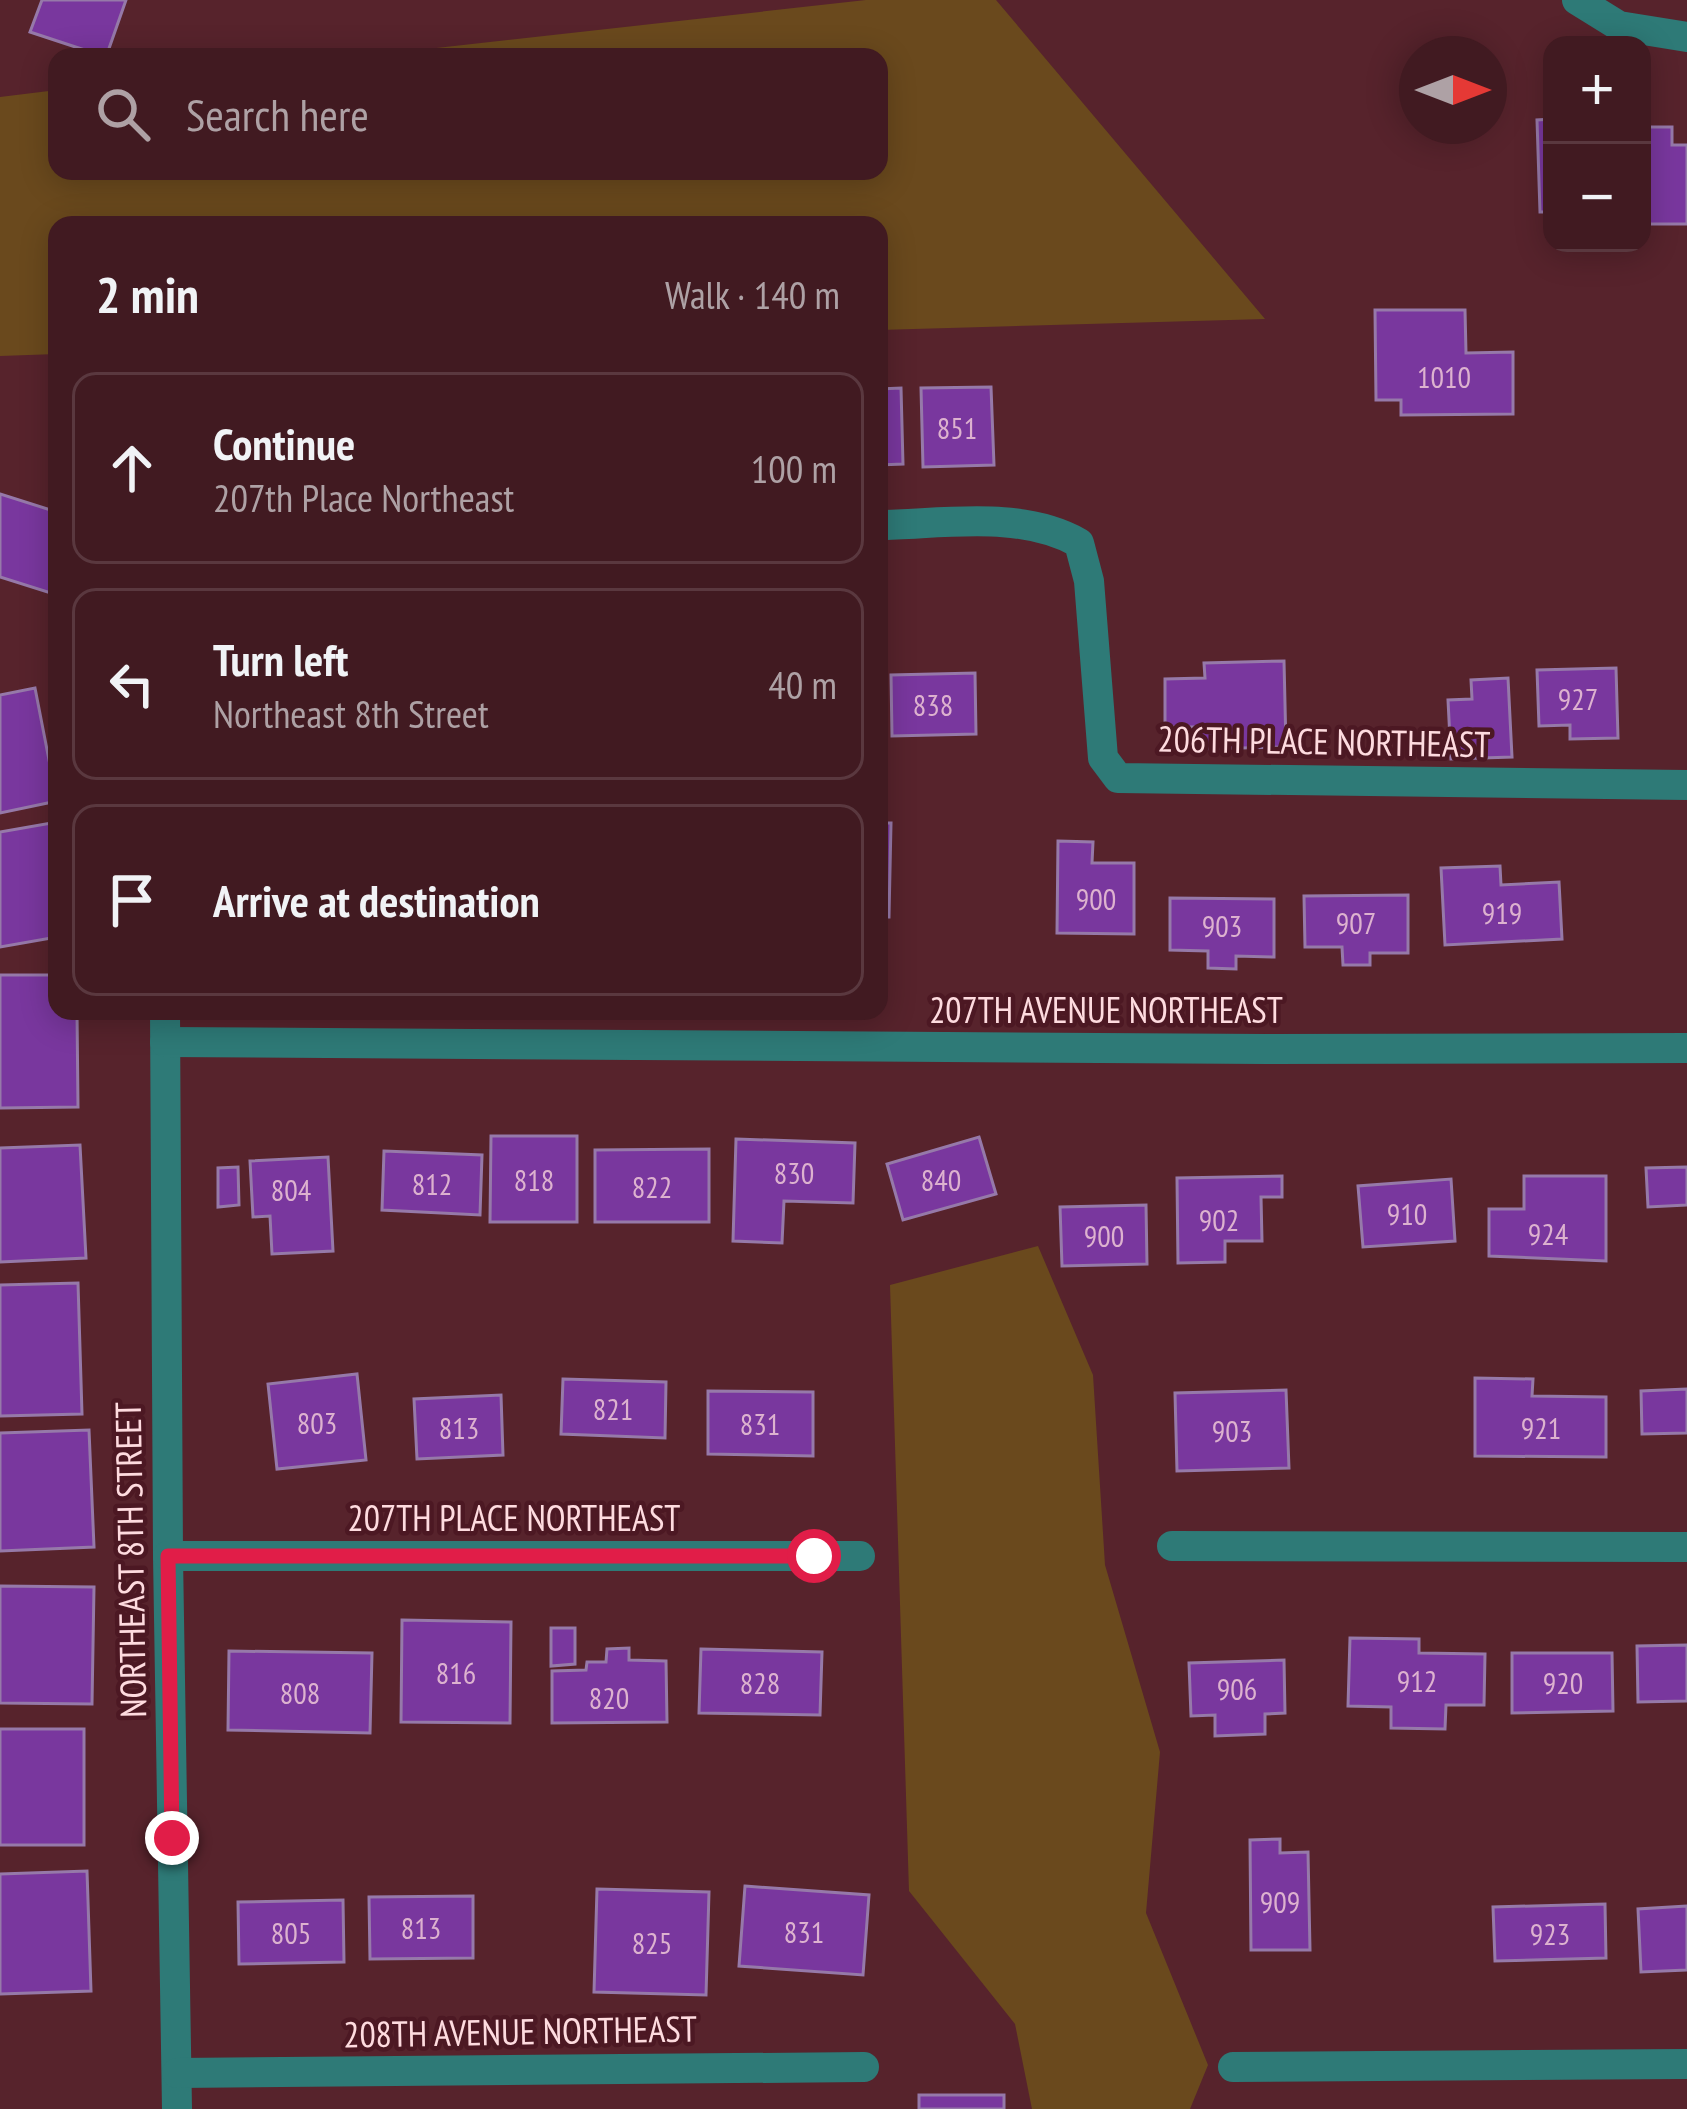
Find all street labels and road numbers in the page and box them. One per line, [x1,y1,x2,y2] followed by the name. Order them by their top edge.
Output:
[1157,715,1491,767] street label: 206TH PLACE NORTHEAST
[929,986,1283,1033] street label: 207TH AVENUE NORTHEAST
[104,1402,156,1718] street label: NORTHEAST 8TH STREET
[348,1494,680,1541] street label: 207TH PLACE NORTHEAST
[343,2004,697,2058] street label: 208TH AVENUE NORTHEAST

